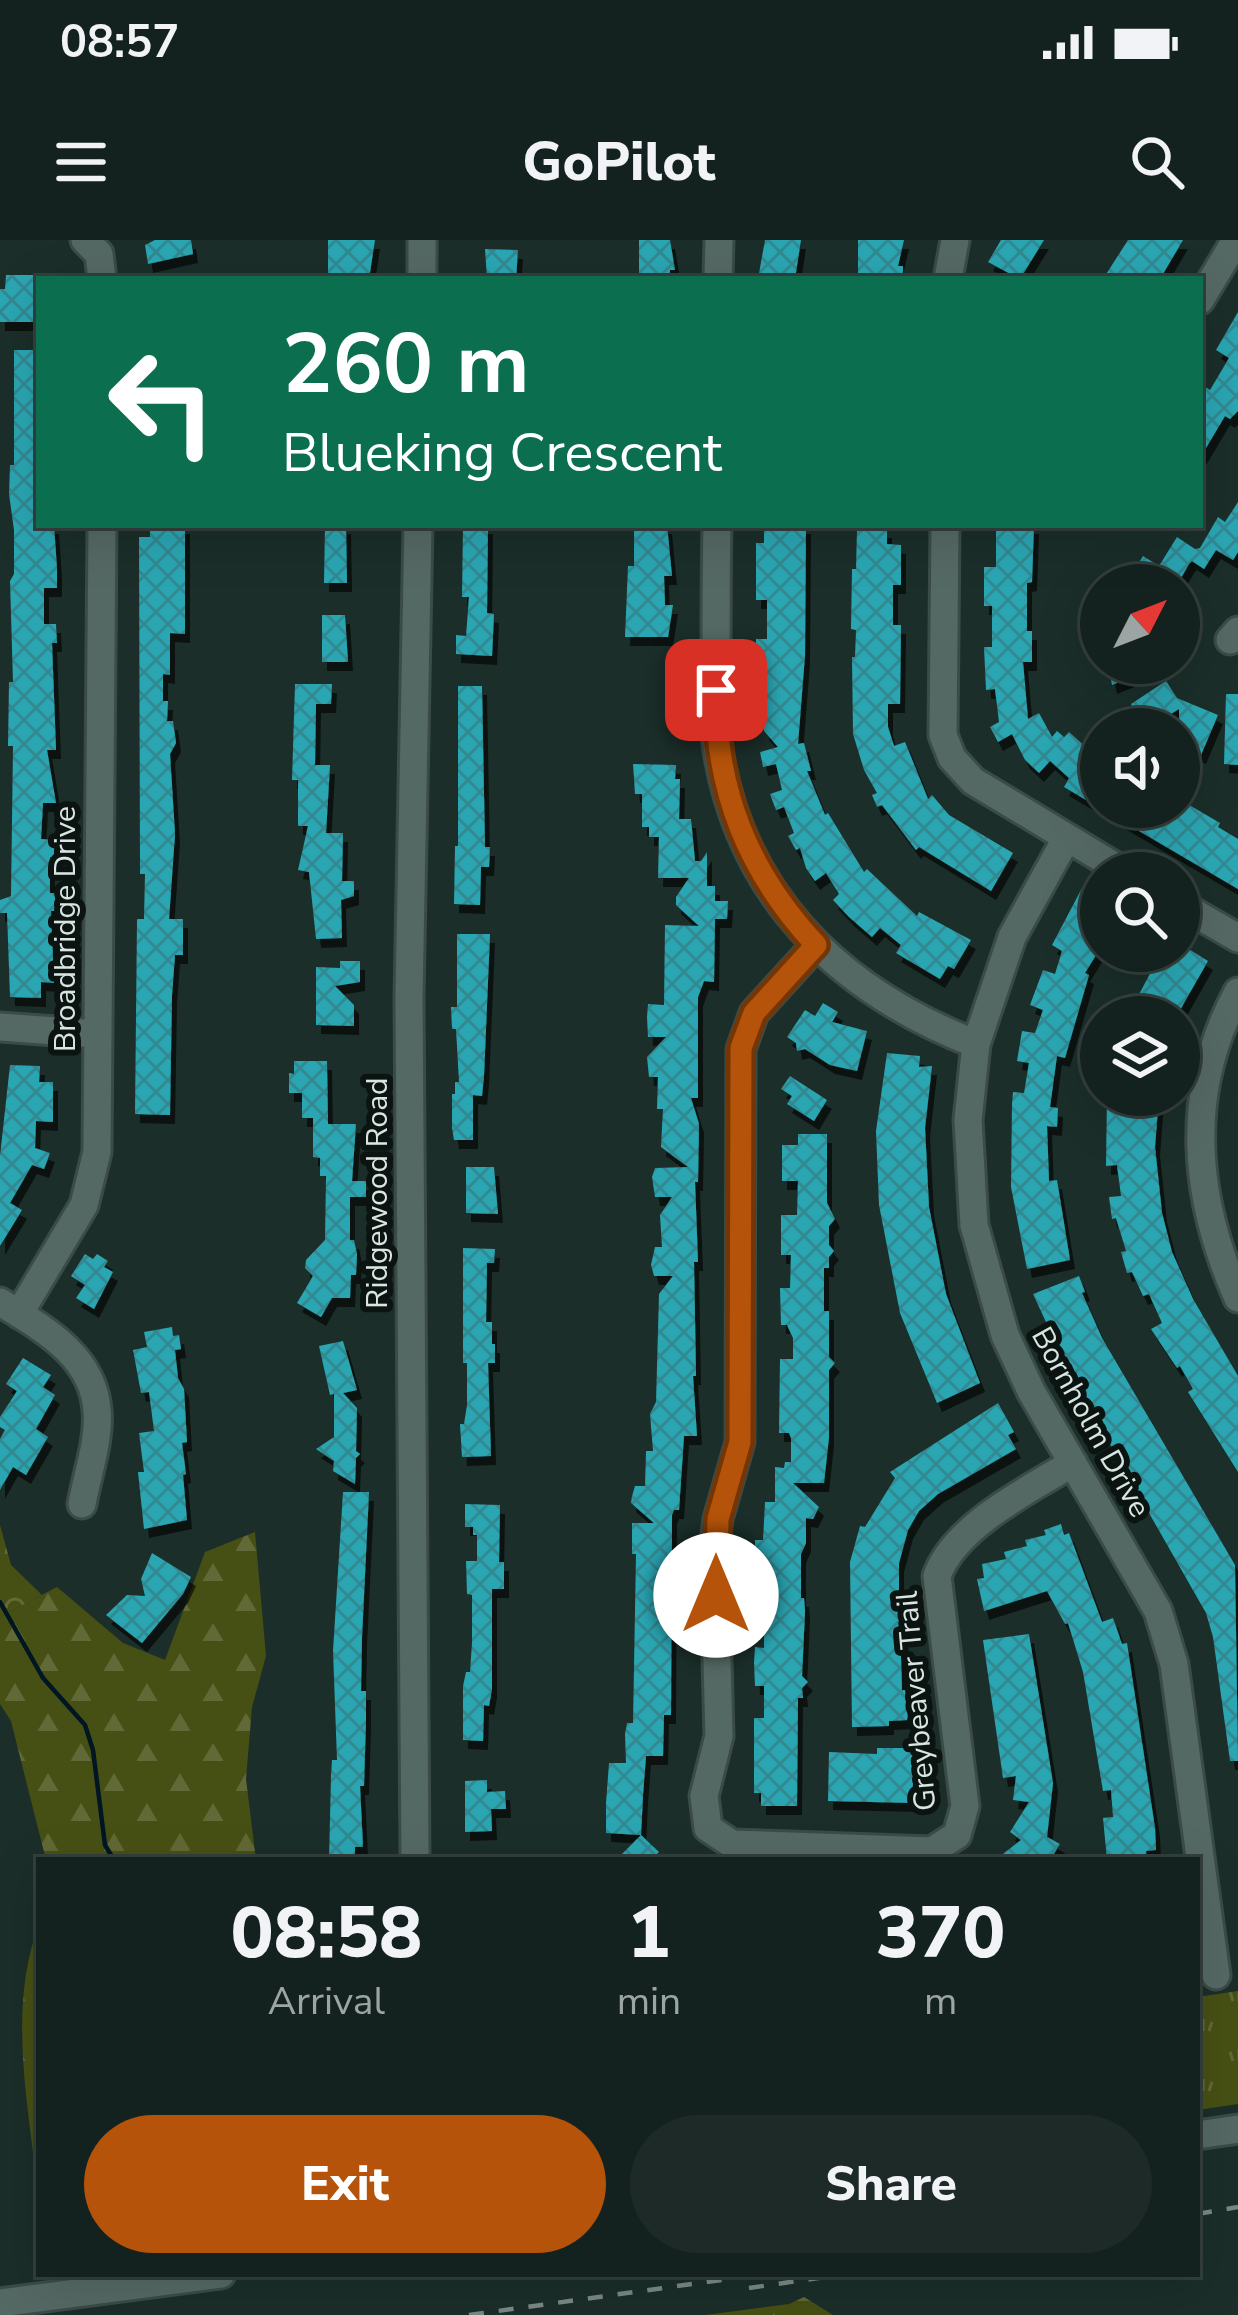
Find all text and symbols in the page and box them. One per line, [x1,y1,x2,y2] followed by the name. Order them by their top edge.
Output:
[60,12,179,73] text: 08:57
[522,125,716,199] text: GoPilot
[48,129,114,195] icon: menu
[1124,129,1190,195] icon: search
[282,307,530,422] text: 260 m
[84,324,240,480] icon: left
[282,416,722,490] text: Blueking Crescent
[1080,564,1200,684] north arrow
[1080,564,1200,1116] map controls
[665,639,767,741] pin
[683,657,749,723] icon: arrive
[1080,708,1200,828] button: sound
[45,806,86,1052] street label: Broadbridge Drive
[1080,852,1200,972] button: search
[1080,996,1200,1116] button: layers
[357,1077,398,1309] street label: Ridgewood Road
[1021,1320,1160,1525] street label: Bornholm Drive
[653,1532,779,1658] position arrow
[886,1589,947,1813] street label: Greybeaver Trail
[231,1884,422,1982] text: 08:58
[627,1884,671,1982] text: 1
[876,1884,1005,1982] text: 370
[268,1975,385,2028] text: Arrival
[617,1975,681,2028] text: min
[924,1975,957,2028] text: m
[84,2115,606,2253] button: Exit
[630,2115,1152,2253] button: Share

